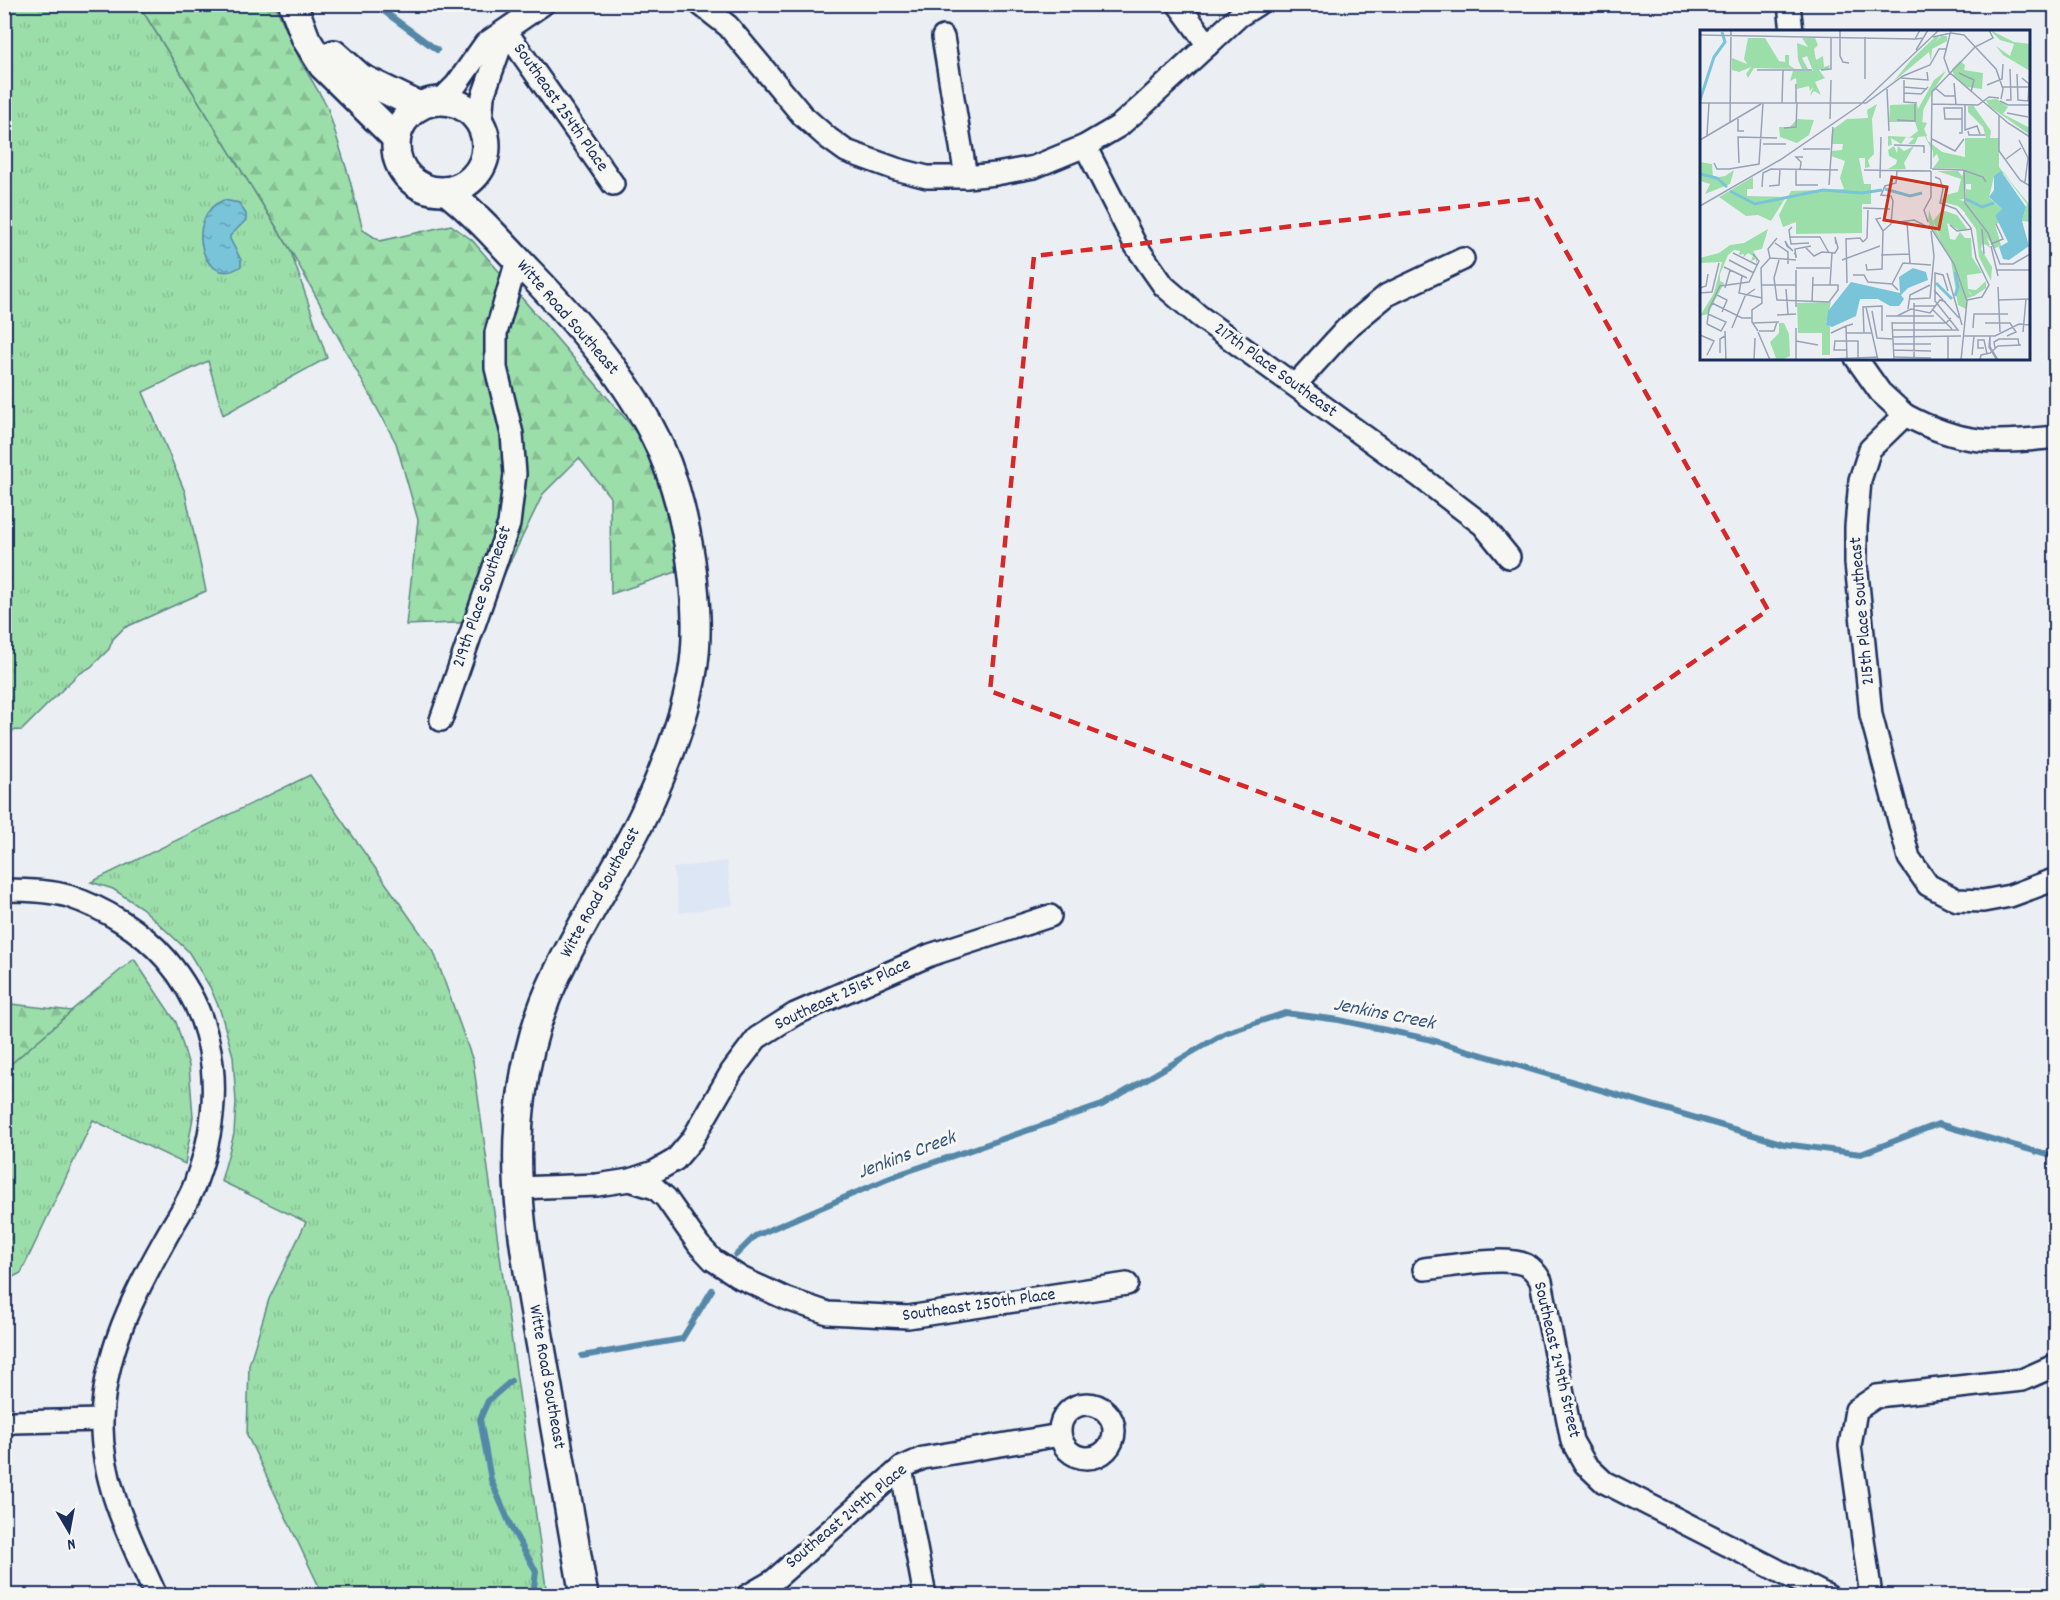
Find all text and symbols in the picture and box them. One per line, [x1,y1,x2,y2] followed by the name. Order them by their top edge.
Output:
[1700,30,2030,360] inset map
[506,39,614,178] street label: Southeast 254th Place
[510,255,625,382] street label: Witte Road Southeast
[1208,318,1342,425] street label: 217th Place Southeast
[447,522,519,671] street label: 219th Place Southeast
[1844,536,1882,686] street label: 215th Place Southeast
[555,823,647,963] street label: Witte Road Southeast
[771,952,915,1038] street label: Southeast 251st Place
[1331,991,1439,1039] water label: Jenkins Creek
[854,1124,962,1187] water label: Jenkins Creek
[1526,1279,1586,1441] street label: Southeast 249th Street
[901,1283,1057,1329] street label: Southeast 250th Place
[521,1303,571,1451] street label: Witte Road Southeast
[781,1459,913,1575] street label: Southeast 249th Place
[39,1501,99,1561] north arrow
[65,1531,77,1555] text: N

